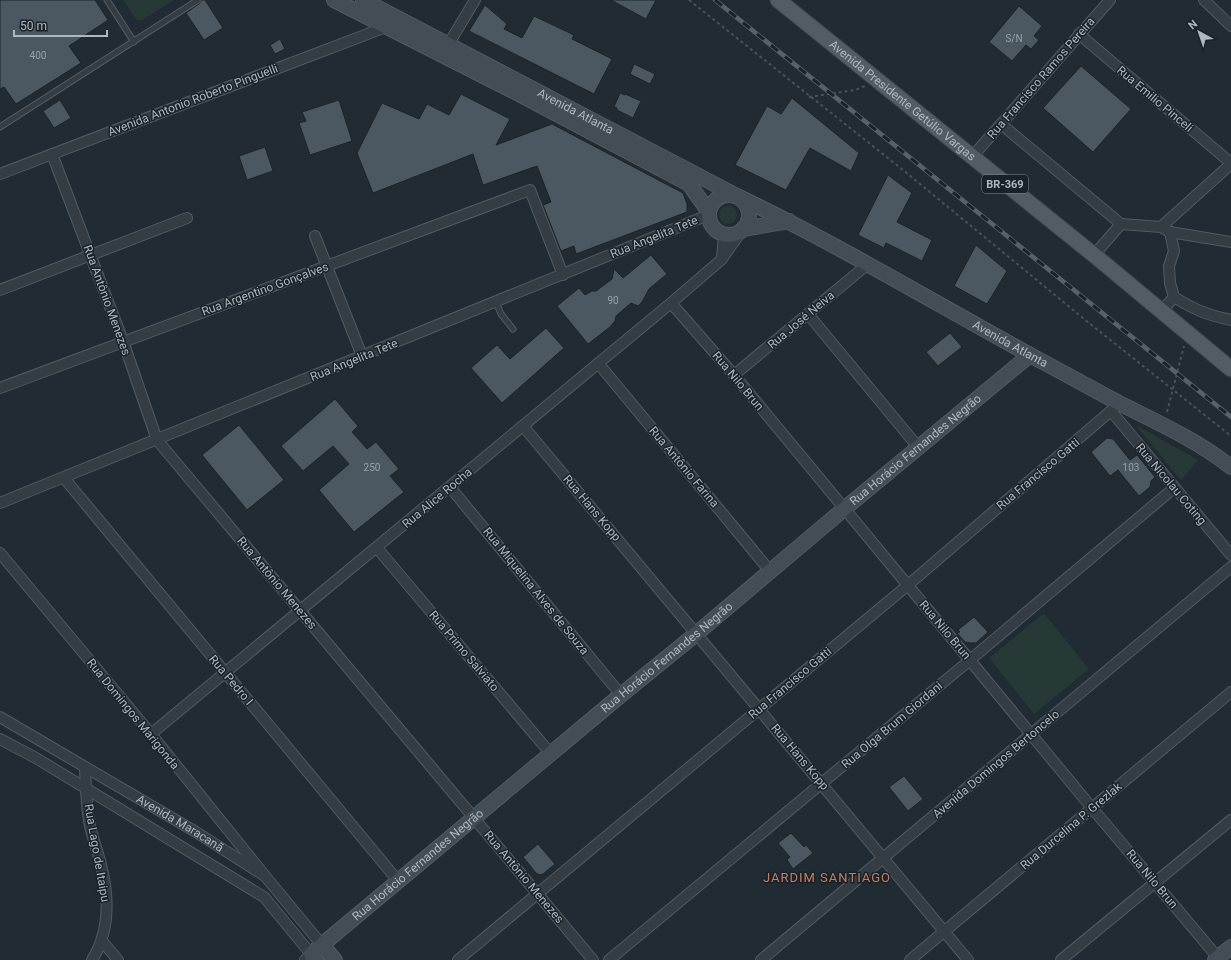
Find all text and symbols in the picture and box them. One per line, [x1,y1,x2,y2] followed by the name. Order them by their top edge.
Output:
[14,12,107,38] scale bar
[1179,12,1219,52] north arrow
[984,14,1098,142] street label: Rua Francisco Ramos Pereira
[1186,17,1200,32] text: N
[20,19,47,33] text: 50 m
[1005,33,1023,44] house number: S/N
[827,37,978,164] street label: Avenida Presidente Getúlio Vargas
[30,50,47,61] house number: 400
[106,61,280,139] street label: Avenida Antonio Roberto Pinguelli
[1114,63,1196,135] street label: Rua Emilio Pinceli
[535,86,616,137] street label: Avenida Atlanta
[982,175,1028,193] road number: BR-369
[608,213,700,261] street label: Rua Angelita Tete
[81,243,133,357] street label: Rua Antônio Menezes
[200,260,330,318] street label: Rua Argentino Gonçalves
[765,288,837,352] street label: Rua José Neiva
[607,295,619,306] house number: 90
[970,318,1050,370] street label: Avenida Atlanta
[308,336,400,384] street label: Rua Angelita Tete
[709,349,767,413] street label: Rua Nilo Brun
[847,391,984,508] street label: Rua Horácio Fernandes Negrão
[646,424,722,510] street label: Rua Antônio Farina
[994,435,1082,513] street label: Rua Francisco Gatti
[1133,440,1209,528] street label: Rua Nicolau Coting
[364,462,381,473] house number: 250
[1123,462,1139,473] house number: 103
[399,465,475,531] street label: Rua Alice Rocha
[560,472,624,544] street label: Rua Hans Kopp
[480,524,592,658] street label: Rua Miquelina Alves de Souza
[234,534,320,632] street label: Rua Antônio Menezes
[916,598,974,662] street label: Rua Nilo Brun
[598,599,736,716] street label: Rua Horácio Fernandes Negrão
[426,608,502,694] street label: Rua Primo Salviato
[746,644,834,722] street label: Rua Francisco Gatti
[206,652,256,708] street label: Rua Pedro I
[84,656,182,772] street label: Rua Domingos Marigonda
[839,679,945,771] street label: Rua Olga Brum Giordani
[930,707,1062,821] street label: Avenida Domingos Bertoncelo
[768,721,832,793] street label: Rua Hans Kopp
[1017,779,1125,873] street label: Rua Durcelina P. Grezlak
[134,792,226,855] street label: Avenida Maracanã
[81,803,113,903] street label: Rua Lago de Itaipu
[349,806,486,923] street label: Rua Horácio Fernandes Negrão
[481,828,567,926] street label: Rua Antônio Menezes
[1123,847,1181,911] street label: Rua Nilo Brun
[763,870,891,885] district label: JARDIM SANTIAGO

